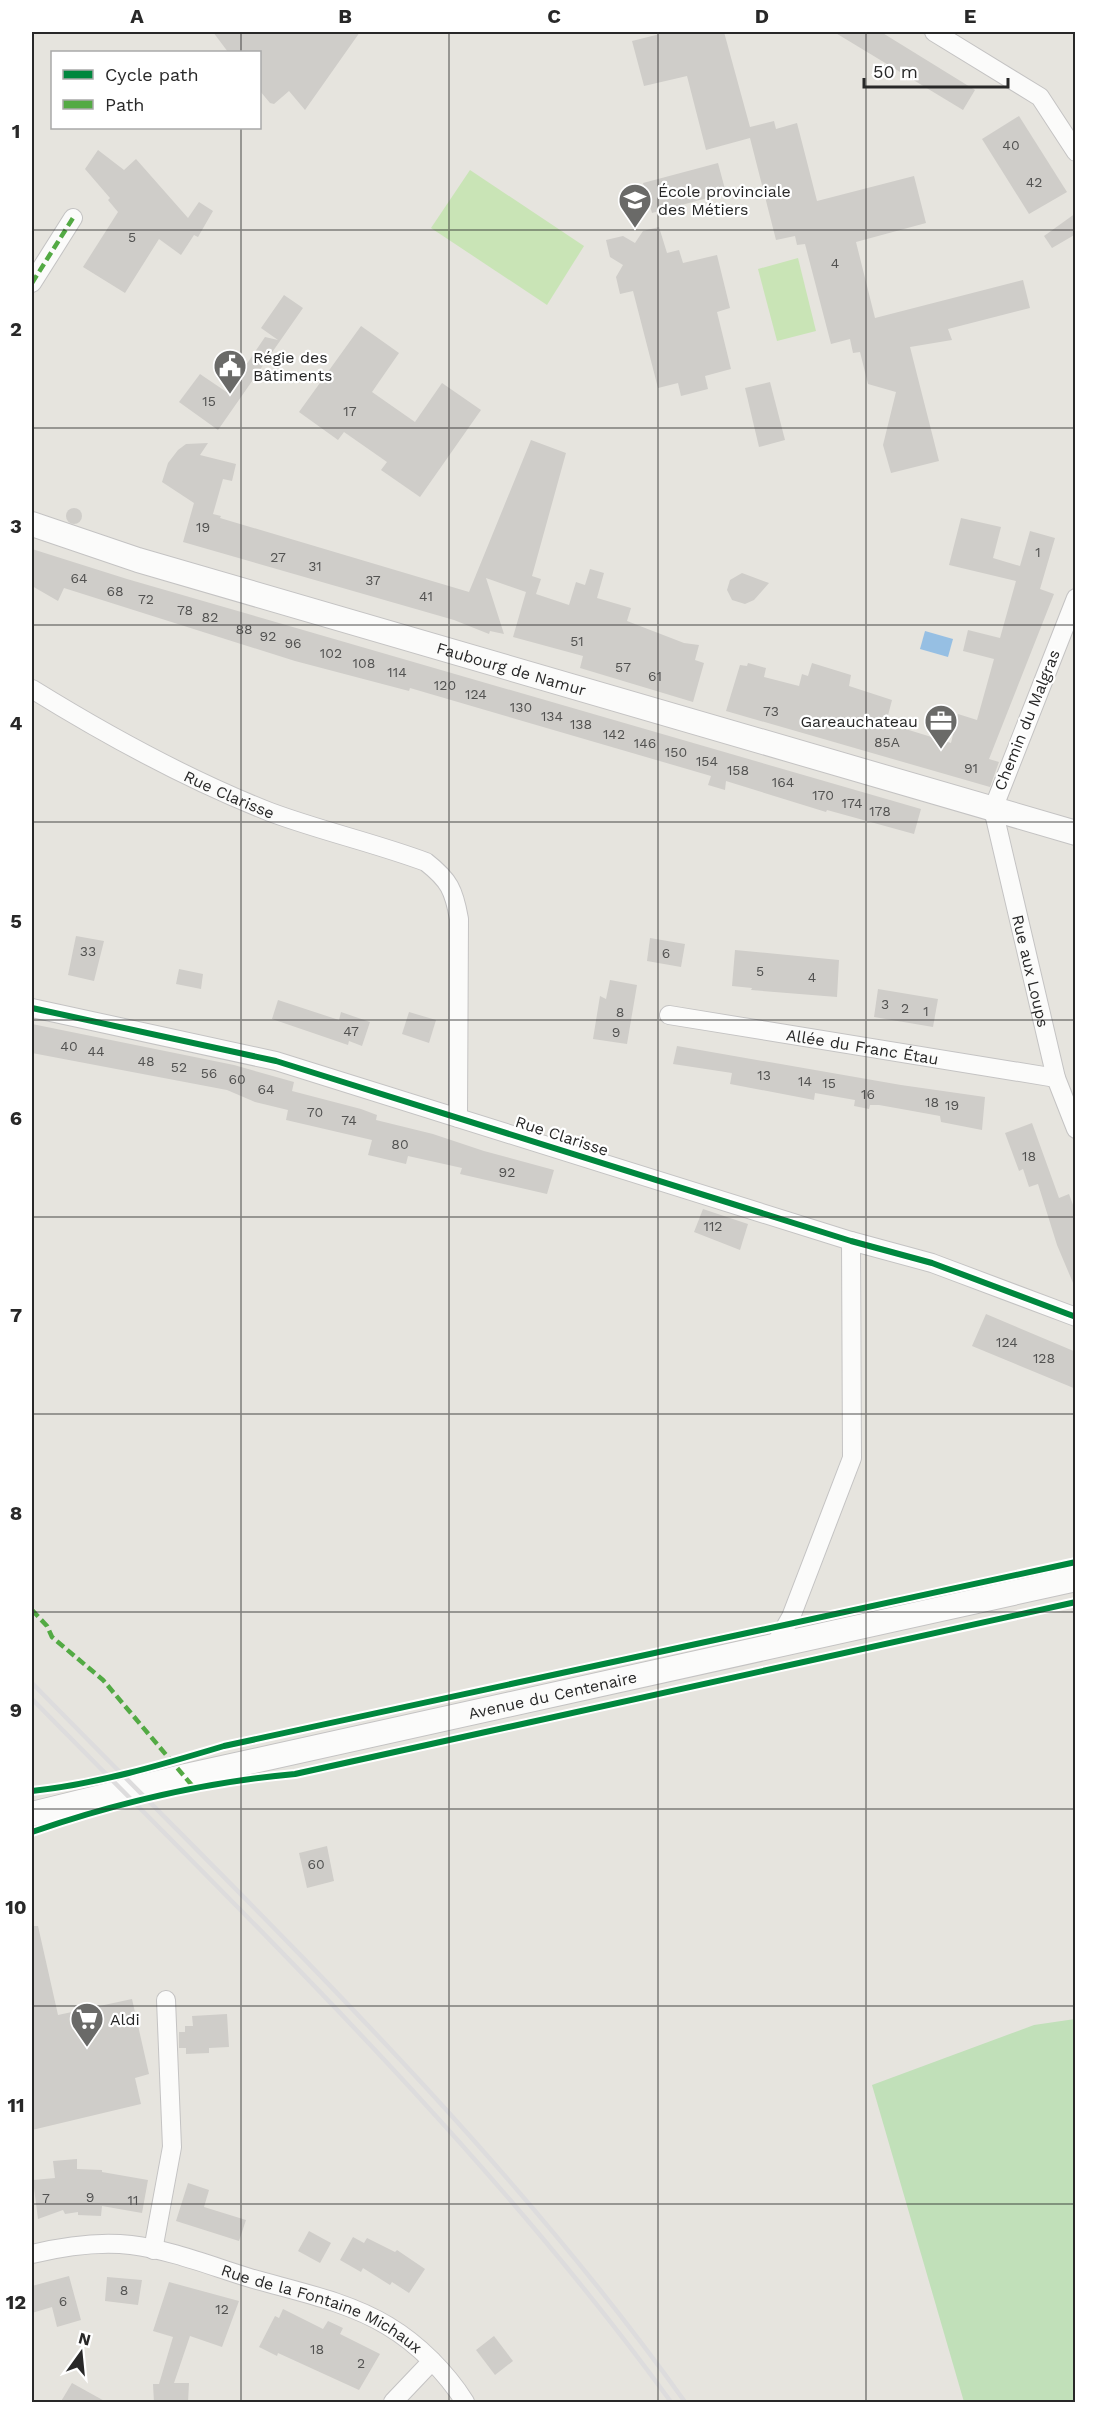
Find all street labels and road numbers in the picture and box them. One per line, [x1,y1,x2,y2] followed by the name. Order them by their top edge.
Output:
[435,638,589,700] street label: Faubourg de Namur
[990,647,1064,793] street label: Chemin du Malgras
[181,766,277,822] street label: Rue Clarisse
[1009,913,1053,1029] street label: Rue aux Loups
[785,1025,940,1068] street label: Allée du Franc Étau
[513,1112,611,1160] street label: Rue Clarisse
[466,1667,639,1723] street label: Avenue du Centenaire
[219,2260,426,2357] street label: Rue de la Fontaine Michaux

